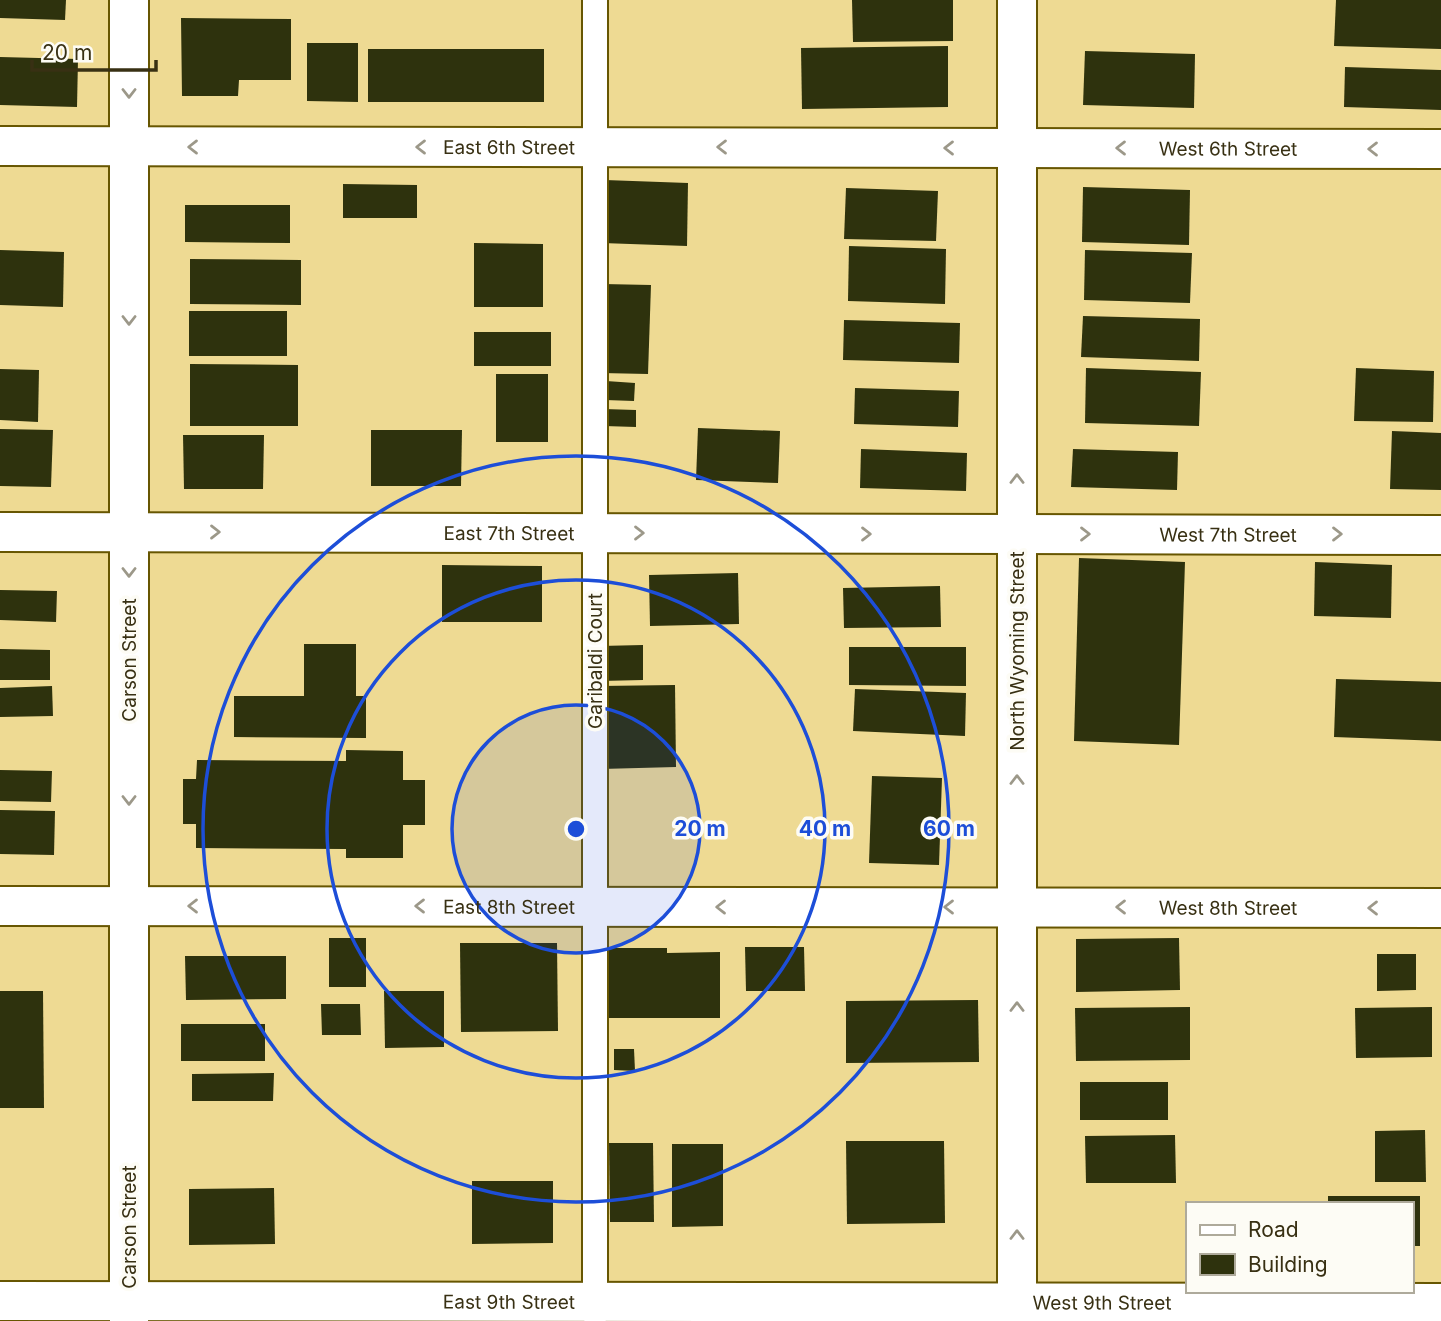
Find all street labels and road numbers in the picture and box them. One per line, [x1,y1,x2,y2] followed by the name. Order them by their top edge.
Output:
[443,136,575,159] street label: East 6th Street
[1159,137,1297,161] street label: West 6th Street
[444,522,574,545] street label: East 7th Street
[1159,523,1297,547] street label: West 7th Street
[1006,551,1029,751] street label: North Wyoming Street
[584,593,607,729] street label: Garibaldi Court
[118,598,141,722] street label: Carson Street
[443,896,575,919] street label: East 8th Street
[1159,897,1297,920] street label: West 8th Street
[118,1165,141,1289] street label: Carson Street
[443,1291,575,1314] street label: East 9th Street
[1033,1291,1171,1315] street label: West 9th Street

